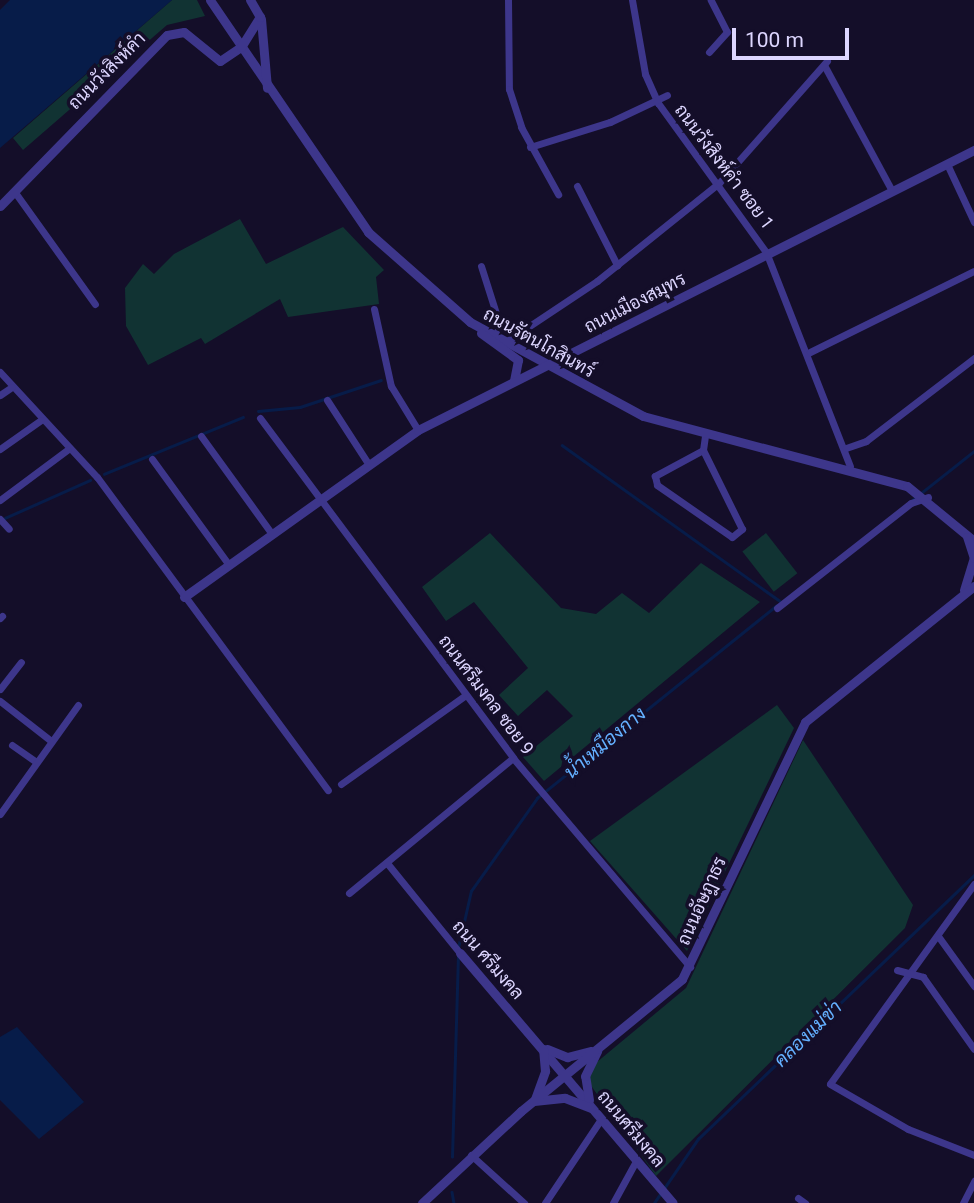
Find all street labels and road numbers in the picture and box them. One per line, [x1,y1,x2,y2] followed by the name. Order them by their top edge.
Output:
[64,28,150,114] street label: ถนนวังสิงห์คำ
[670,100,778,234] street label: ถนนวังสิงห์คำ ซอย 1
[581,268,689,338] street label: ถนนเมืองสมุทร
[479,303,599,383] street label: ถนนรัตนโกสินทร์
[434,631,538,759] street label: ถนนศรีมงคล ซอย 9
[673,854,731,948] street label: ถนนอัษฎาธร
[448,916,528,1004] street label: ถนน ศรีมงคล
[593,1086,669,1172] street label: ถนนศรีมงคล

